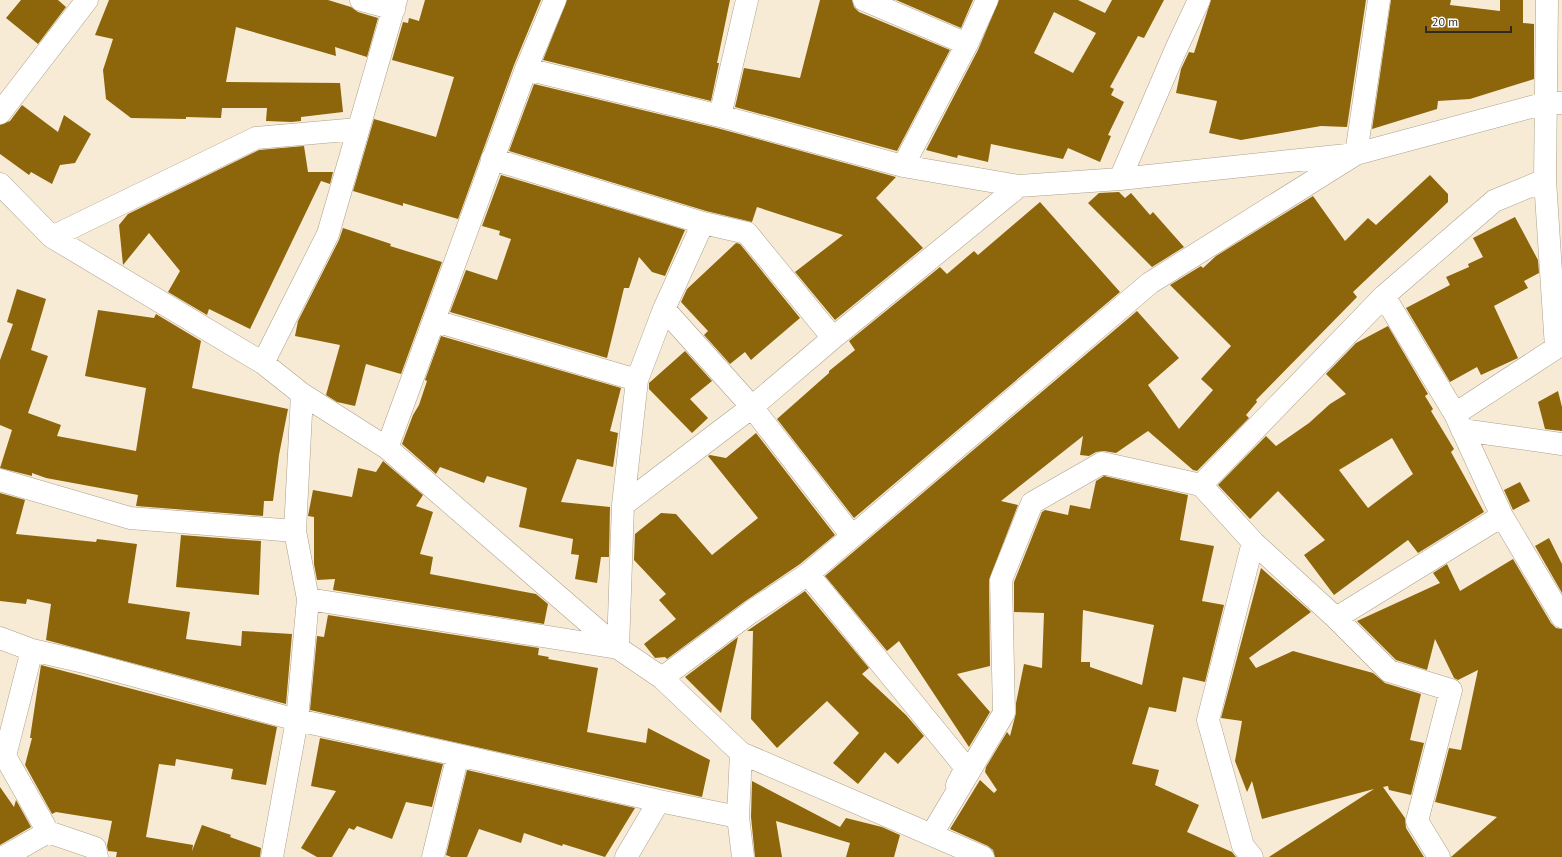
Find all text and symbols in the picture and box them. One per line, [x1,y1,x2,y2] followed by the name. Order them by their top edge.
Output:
[1426,8,1511,34] scale bar
[1432,14,1458,29] text: 20 m

